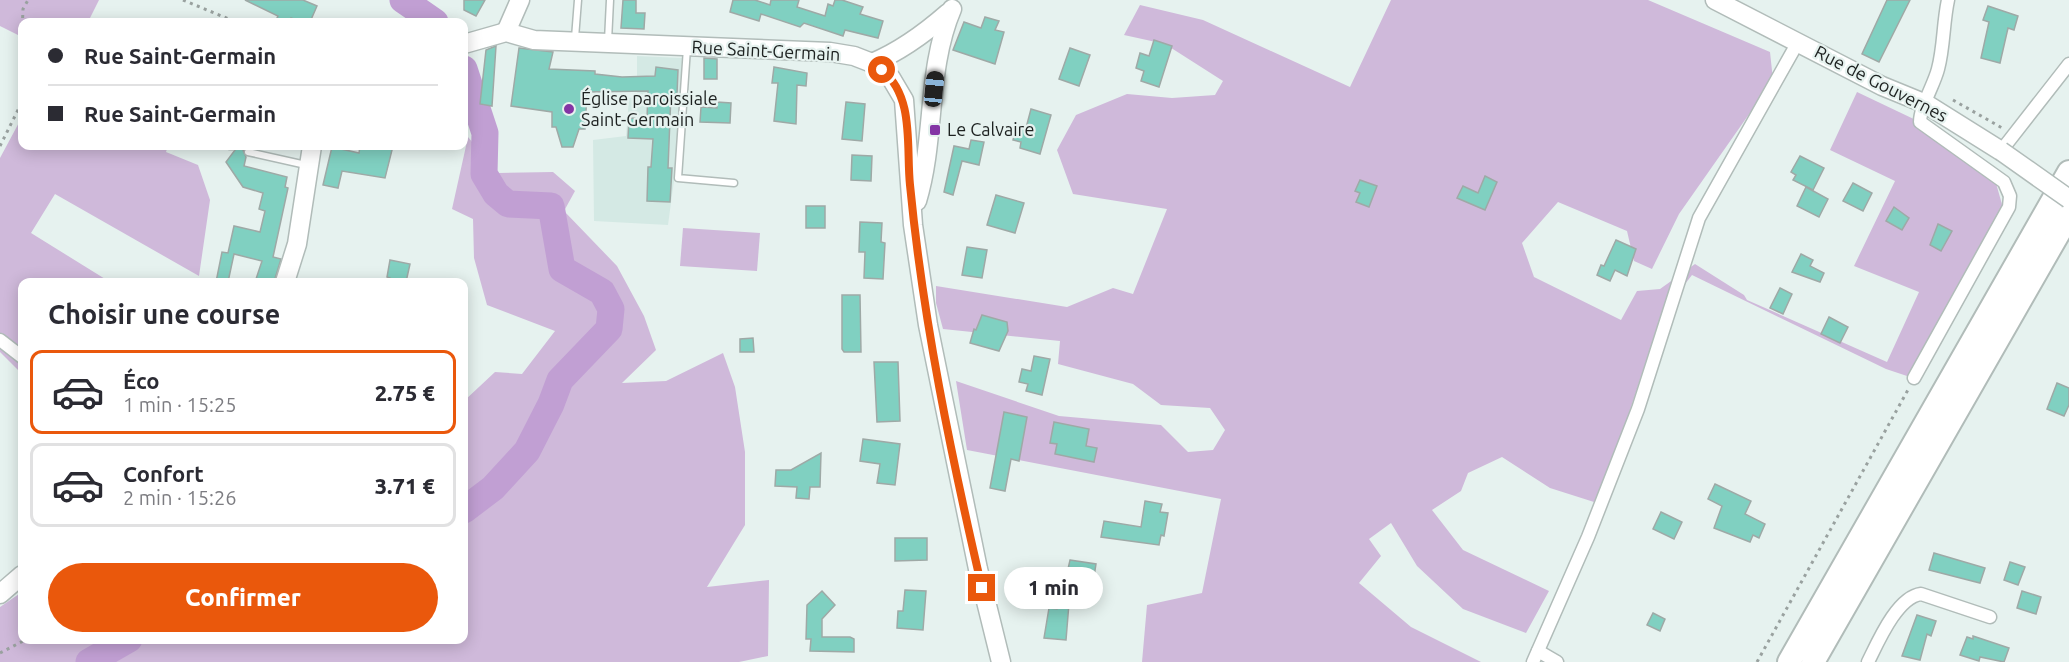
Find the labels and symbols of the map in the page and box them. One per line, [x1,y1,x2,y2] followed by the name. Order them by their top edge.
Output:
[691,36,841,64] street label: Rue Saint-Germain
[1812,41,1951,125] street label: Rue de Gouvernes
[868,56,895,83] route start
[923,70,945,108] car
[581,87,718,129] place label: Église paroissiale Saint-Germain
[562,102,576,116] marker: Église paroissiale Saint-Germain
[947,119,1034,139] place label: Le Calvaire
[928,123,942,137] marker: Le Calvaire
[1003,567,1102,609] callout: 1 min
[968,574,995,601] route end

